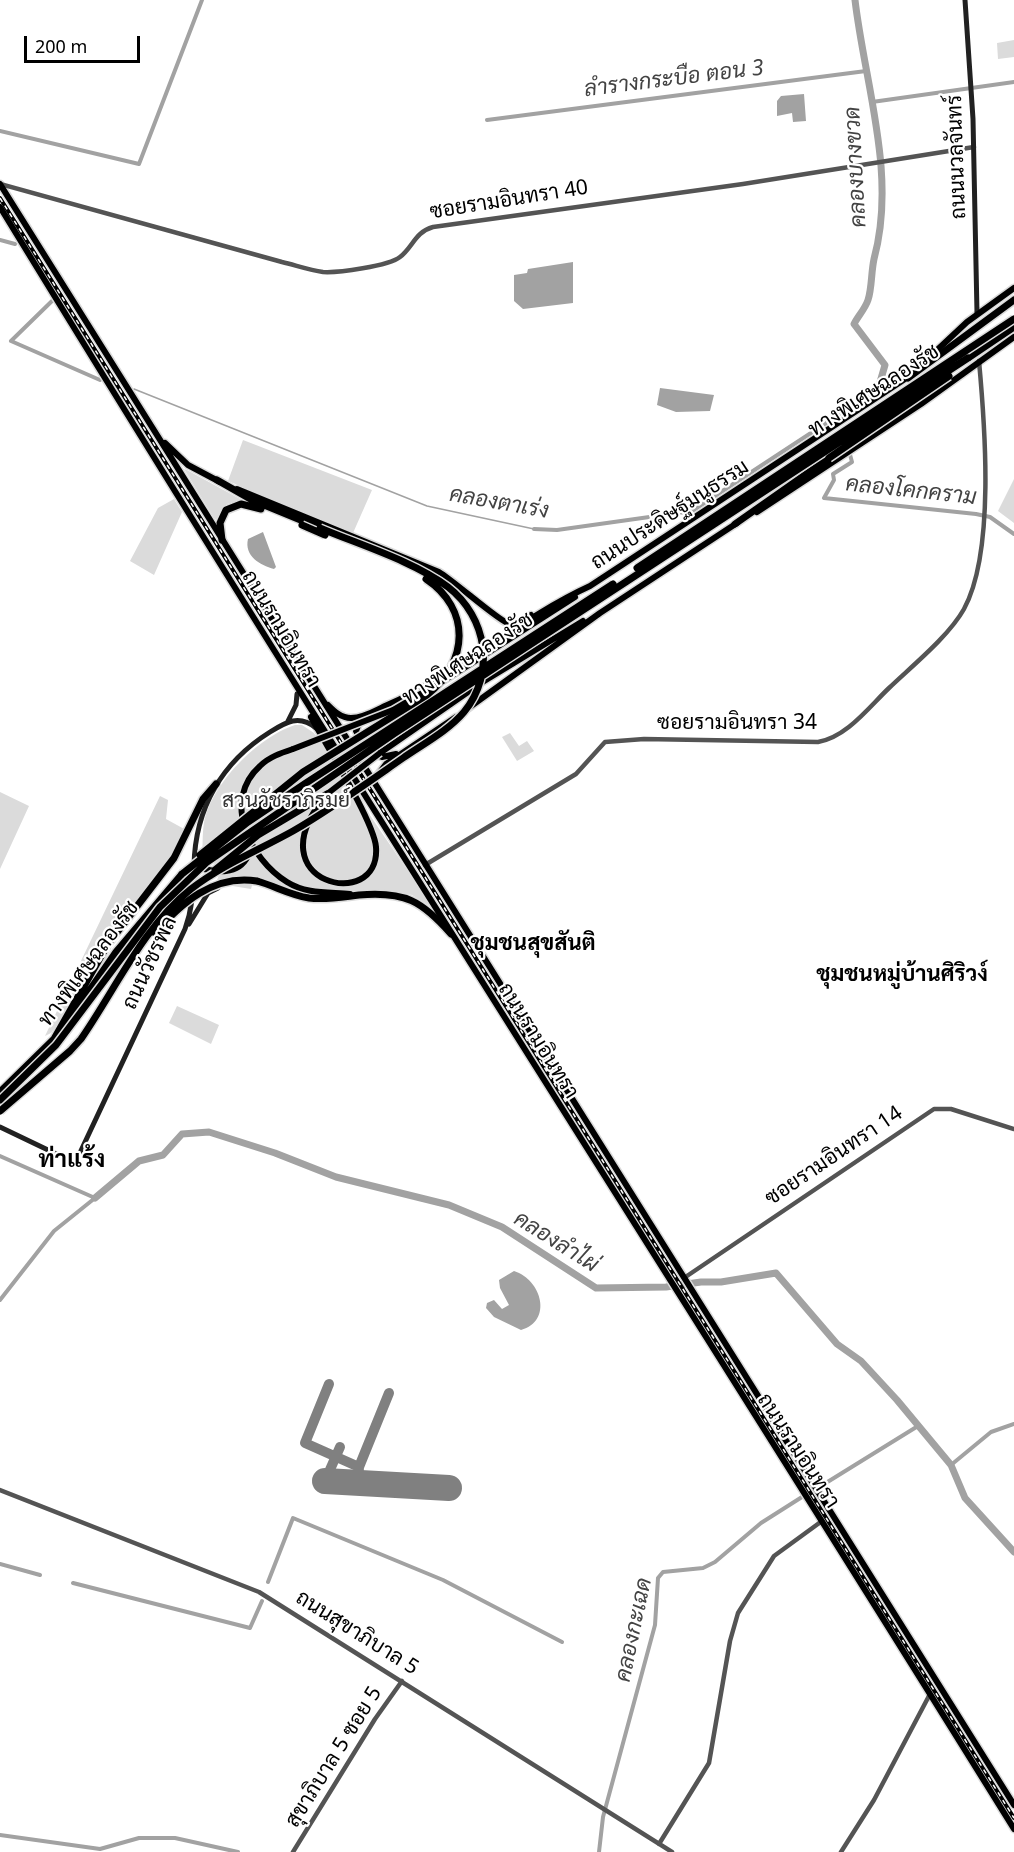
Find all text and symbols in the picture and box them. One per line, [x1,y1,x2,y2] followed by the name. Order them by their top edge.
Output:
[27,24,142,62] scale bar
[35,34,87,58] text: 200 m
[583,55,765,103] water label: ลำรางกระบือ ตอน 3
[942,94,972,220] street label: ถนนนวลจันทร์
[840,106,872,228] water label: คลองบางขวด
[428,175,590,225] street label: ซอยรามอินทรา 40
[804,339,944,443] street label: ทางพิเศษฉลองรัช
[586,455,754,575] street label: ถนนประดิษฐ์มนูธรรม
[844,471,978,511] water label: คลองโคกคราม
[447,481,551,525] water label: คลองตาเร่ง
[236,566,326,692] street label: ถนนรามอินทรา
[398,607,538,711] street label: ทางพิเศษฉลองรัช
[657,710,817,736] street label: ซอยรามอินทรา 34
[222,788,350,814] park label: สวนวัชราภิรมย์
[34,896,144,1032] street label: ทางพิเศษฉลองรัช
[117,912,183,1014] street label: ถนนวัชรพล
[470,931,596,957] district label: ชุมชนสุขสันติ
[816,962,988,988] district label: ชุมชนหมู่บ้านศิริวง์
[492,978,584,1104] street label: ถนนรามอินทรา
[761,1101,907,1211] street label: ซอยรามอินทรา 14
[39,1146,105,1174] district label: ท่าแร้ง
[509,1206,603,1278] water label: คลองลำไผ่
[751,1389,845,1513] street label: ถนนรามอินทรา
[610,1576,658,1684] water label: คลองกะเฉด
[291,1585,423,1681] street label: ถนนสุขาภิบาล 5
[281,1682,387,1832] street label: สุขาภิบาล 5 ซอย 5

